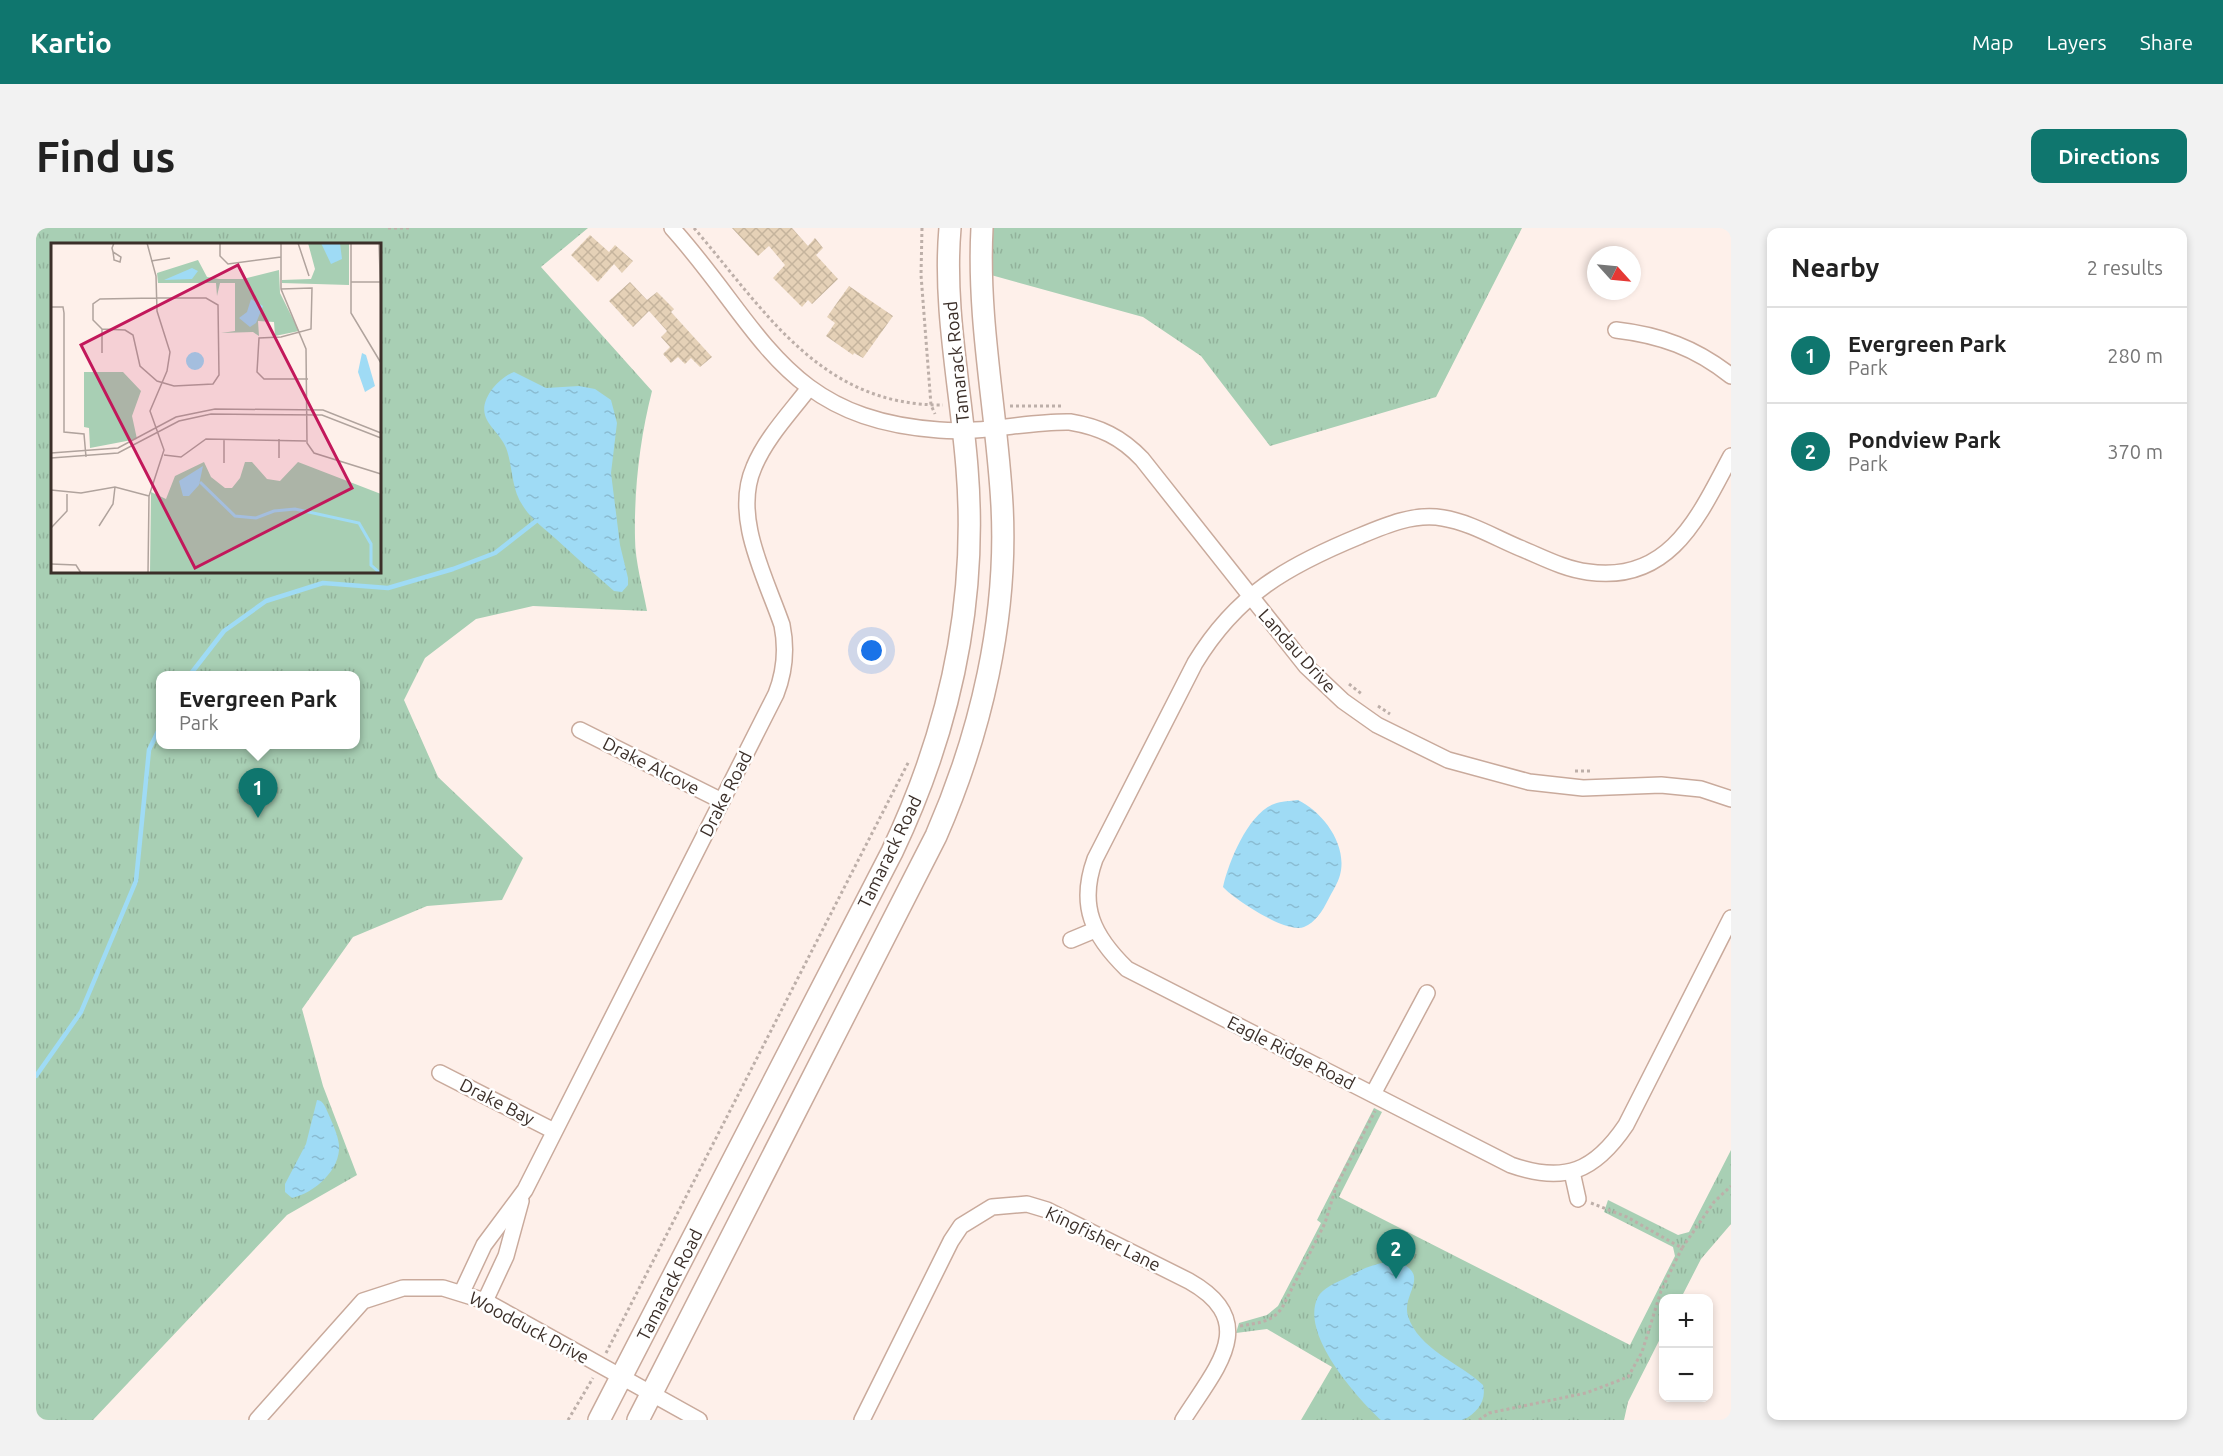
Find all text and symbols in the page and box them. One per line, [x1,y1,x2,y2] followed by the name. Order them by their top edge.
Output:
[30,27,112,58] text: Kartio
[1972,30,2013,54] text: Map
[2046,30,2107,54] text: Layers
[2140,30,2193,54] text: Share
[2031,129,2187,183] button: Directions
[36,133,175,180] text: Find us
[51,243,381,573] inset map
[1587,246,1641,300] north arrow
[1791,253,1879,282] text: Nearby
[2087,256,2163,279] text: 2 results
[940,300,972,424] street label: Tamarack Road
[1848,331,2006,356] text: Evergreen Park
[1805,344,1816,367] text: 1
[2107,344,2163,367] text: 280 m
[1848,356,1888,379] text: Park
[1848,427,2001,452] text: Pondview Park
[1805,440,1816,463] text: 2
[2107,440,2163,463] text: 370 m
[1848,452,1888,475] text: Park
[1255,604,1340,696] street label: Landau Drive
[857,636,886,665] your location
[156,671,360,749] popup
[179,686,337,711] text: Evergreen Park
[179,711,219,734] text: Park
[600,732,703,798] street label: Drake Alcove
[695,748,755,840] street label: Drake Road
[238,768,278,818] pin: 1
[853,792,925,911] street label: Tamarack Road
[1224,1011,1359,1093] street label: Eagle Ridge Road
[457,1074,538,1129] street label: Drake Bay
[1043,1202,1164,1275] street label: Kingfisher Lane
[632,1225,706,1344] street label: Tamarack Road
[1376,1230,1416,1279] pin: 2
[466,1287,593,1367] street label: Woodduck Drive
[1659,1294,1713,1402] map controls
[1659,1294,1713,1348] button: +
[1659,1348,1713,1402] button: −

